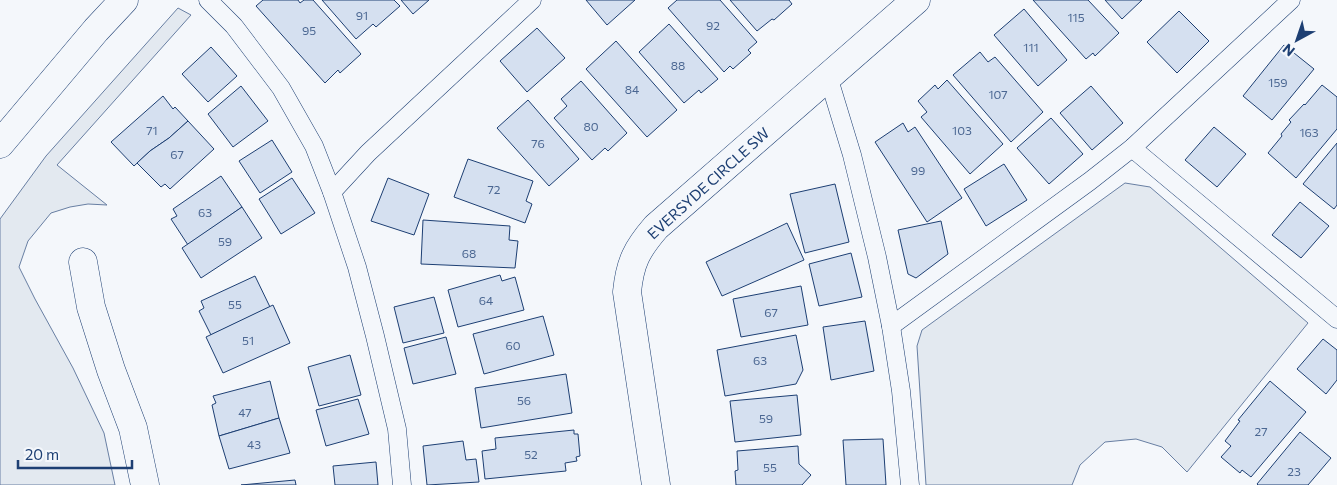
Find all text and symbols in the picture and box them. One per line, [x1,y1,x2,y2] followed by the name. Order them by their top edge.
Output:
[356,8,368,22] house number: 91
[1067,10,1085,24] house number: 115
[1272,15,1322,65] north arrow
[706,18,720,32] house number: 92
[302,23,316,37] house number: 95
[1023,40,1039,54] house number: 111
[1279,40,1298,60] text: N
[671,58,685,72] house number: 88
[1268,75,1288,89] house number: 159
[625,82,639,96] house number: 84
[988,87,1008,101] house number: 107
[583,119,599,133] house number: 80
[146,123,158,137] house number: 71
[643,123,773,243] street label: EVERSYDE CIRCLE SW
[952,123,972,137] house number: 103
[1299,125,1319,139] house number: 163
[531,136,545,150] house number: 76
[170,147,184,161] house number: 67
[911,163,925,177] house number: 99
[488,182,501,196] house number: 72
[198,205,212,219] house number: 63
[218,234,232,248] house number: 59
[462,246,476,260] house number: 68
[479,293,493,307] house number: 64
[228,297,242,311] house number: 55
[764,305,778,319] house number: 67
[242,333,254,347] house number: 51
[505,338,521,352] house number: 60
[753,353,767,367] house number: 63
[517,393,531,407] house number: 56
[238,405,252,419] house number: 47
[759,411,773,425] house number: 59
[1255,424,1267,438] house number: 27
[247,437,261,451] house number: 43
[18,438,131,470] scale bar
[25,445,59,463] text: 20 m
[524,447,538,461] house number: 52
[763,460,777,474] house number: 55
[1287,464,1301,478] house number: 23

